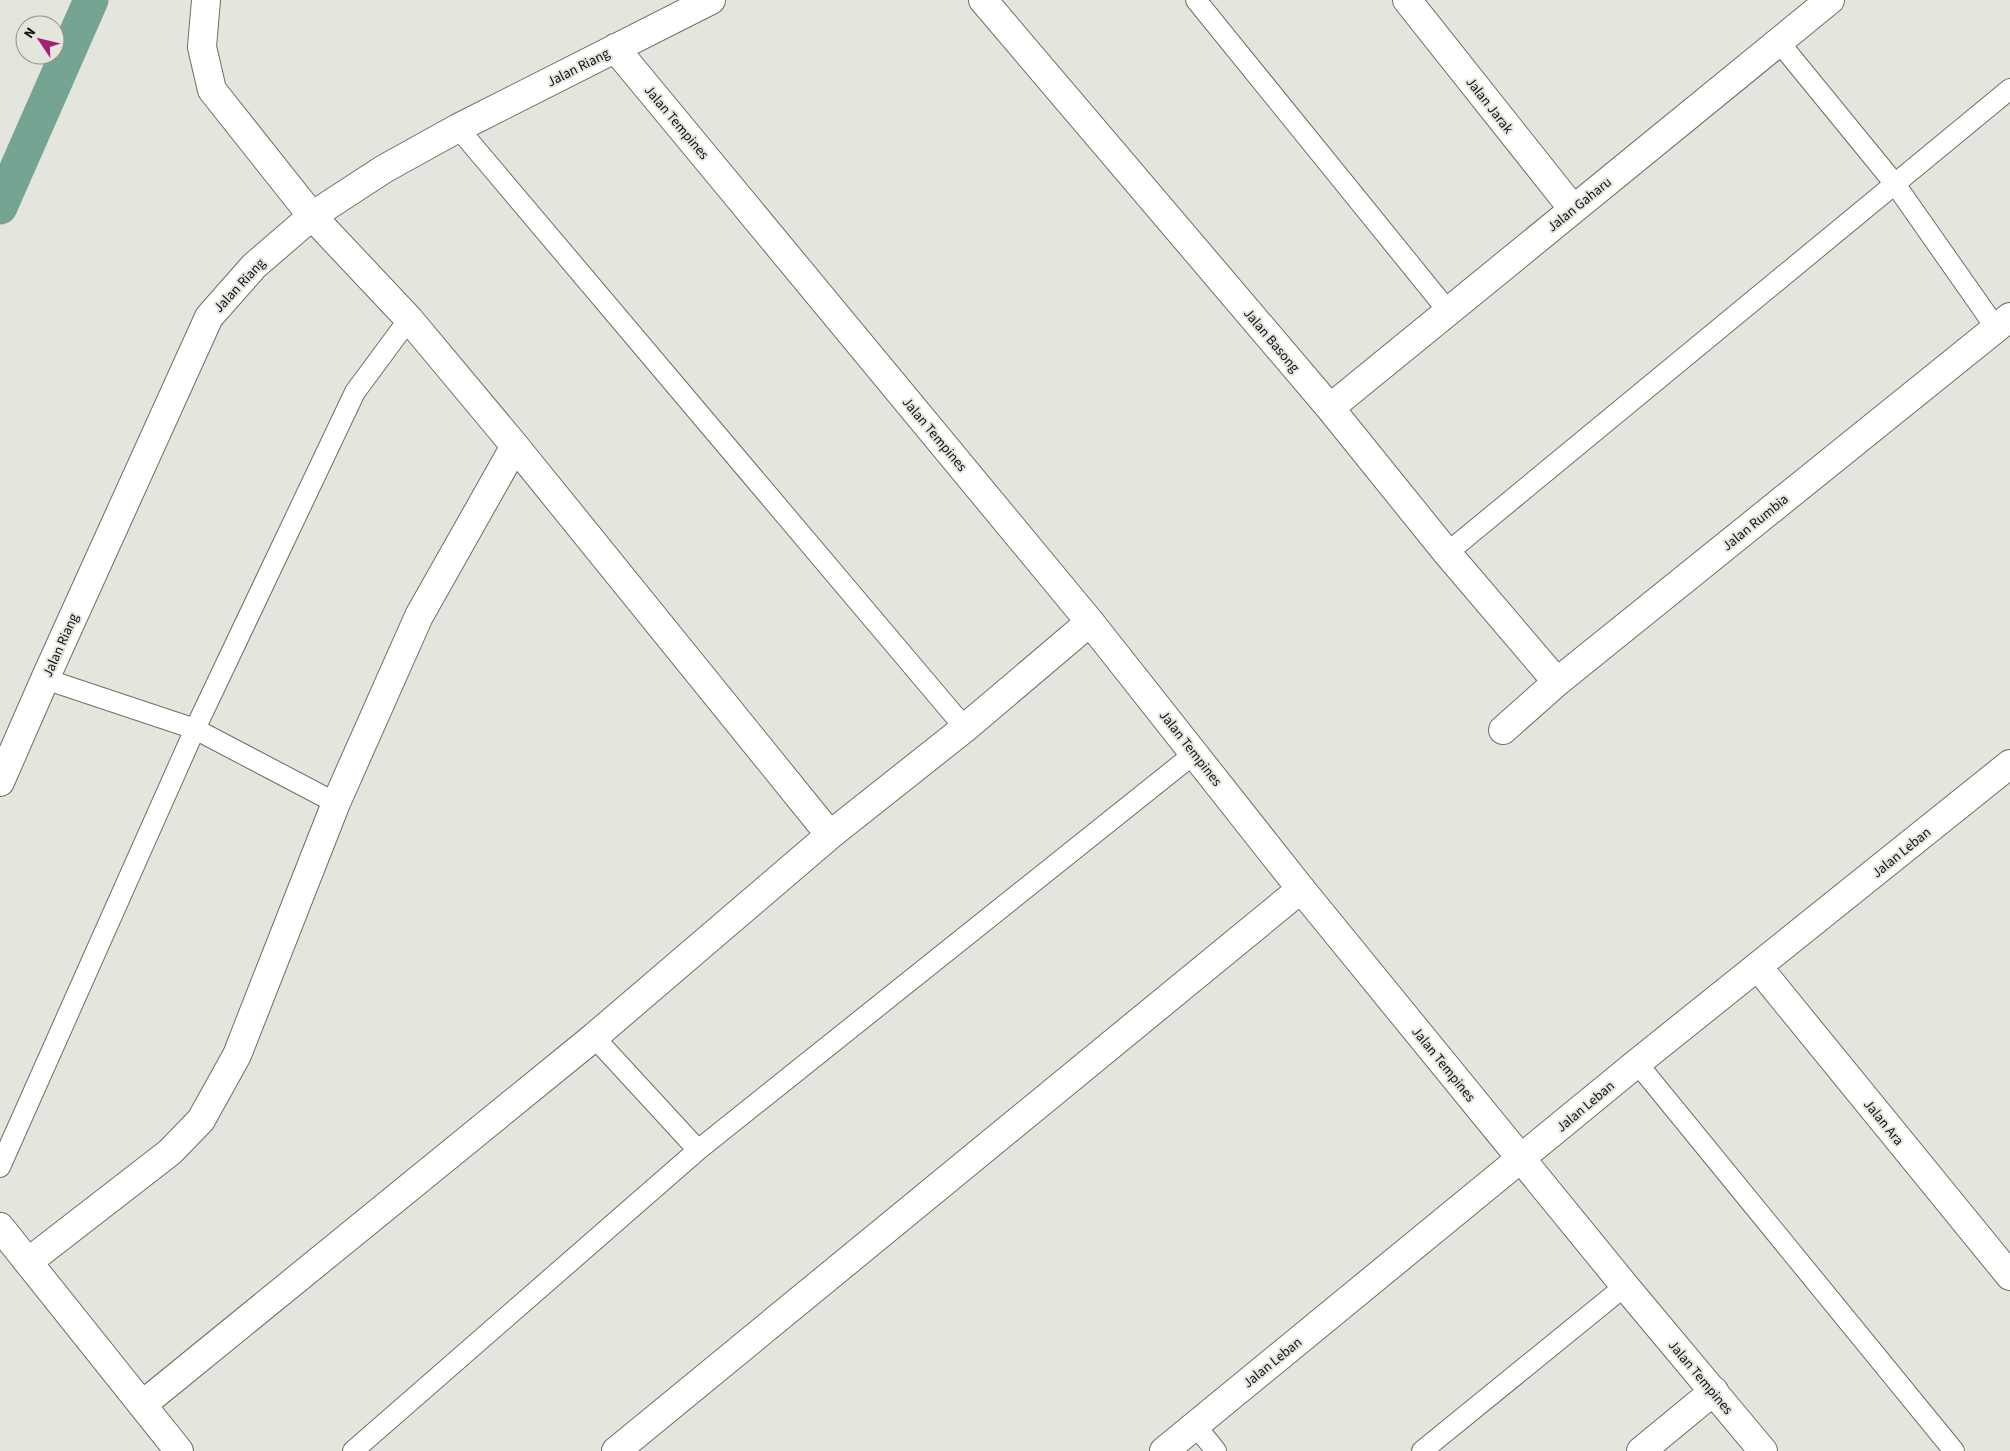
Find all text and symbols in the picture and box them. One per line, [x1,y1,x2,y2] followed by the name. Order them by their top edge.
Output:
[15,15,65,65] north arrow
[19,24,41,43] text: N
[544,44,613,92] street label: Jalan Riang
[1461,73,1518,138] street label: Jalan Jarak
[639,81,713,164] street label: Jalan Tempines
[1543,173,1616,237] street label: Jalan Gaharu
[209,254,270,317] street label: Jalan Riang
[1238,304,1304,377] street label: Jalan Basong
[897,393,971,476] street label: Jalan Tempines
[1718,490,1793,556] street label: Jalan Rumbia
[38,610,84,681] street label: Jalan Riang
[1154,706,1226,791] street label: Jalan Tempines
[1868,823,1935,883] street label: Jalan Leban
[1407,1023,1480,1107] street label: Jalan Tempines
[1552,1076,1619,1137] street label: Jalan Leban
[1858,1095,1908,1150] street label: Jalan Ara
[1239,1333,1306,1393] street label: Jalan Leban
[1663,1336,1737,1419] street label: Jalan Tempines

